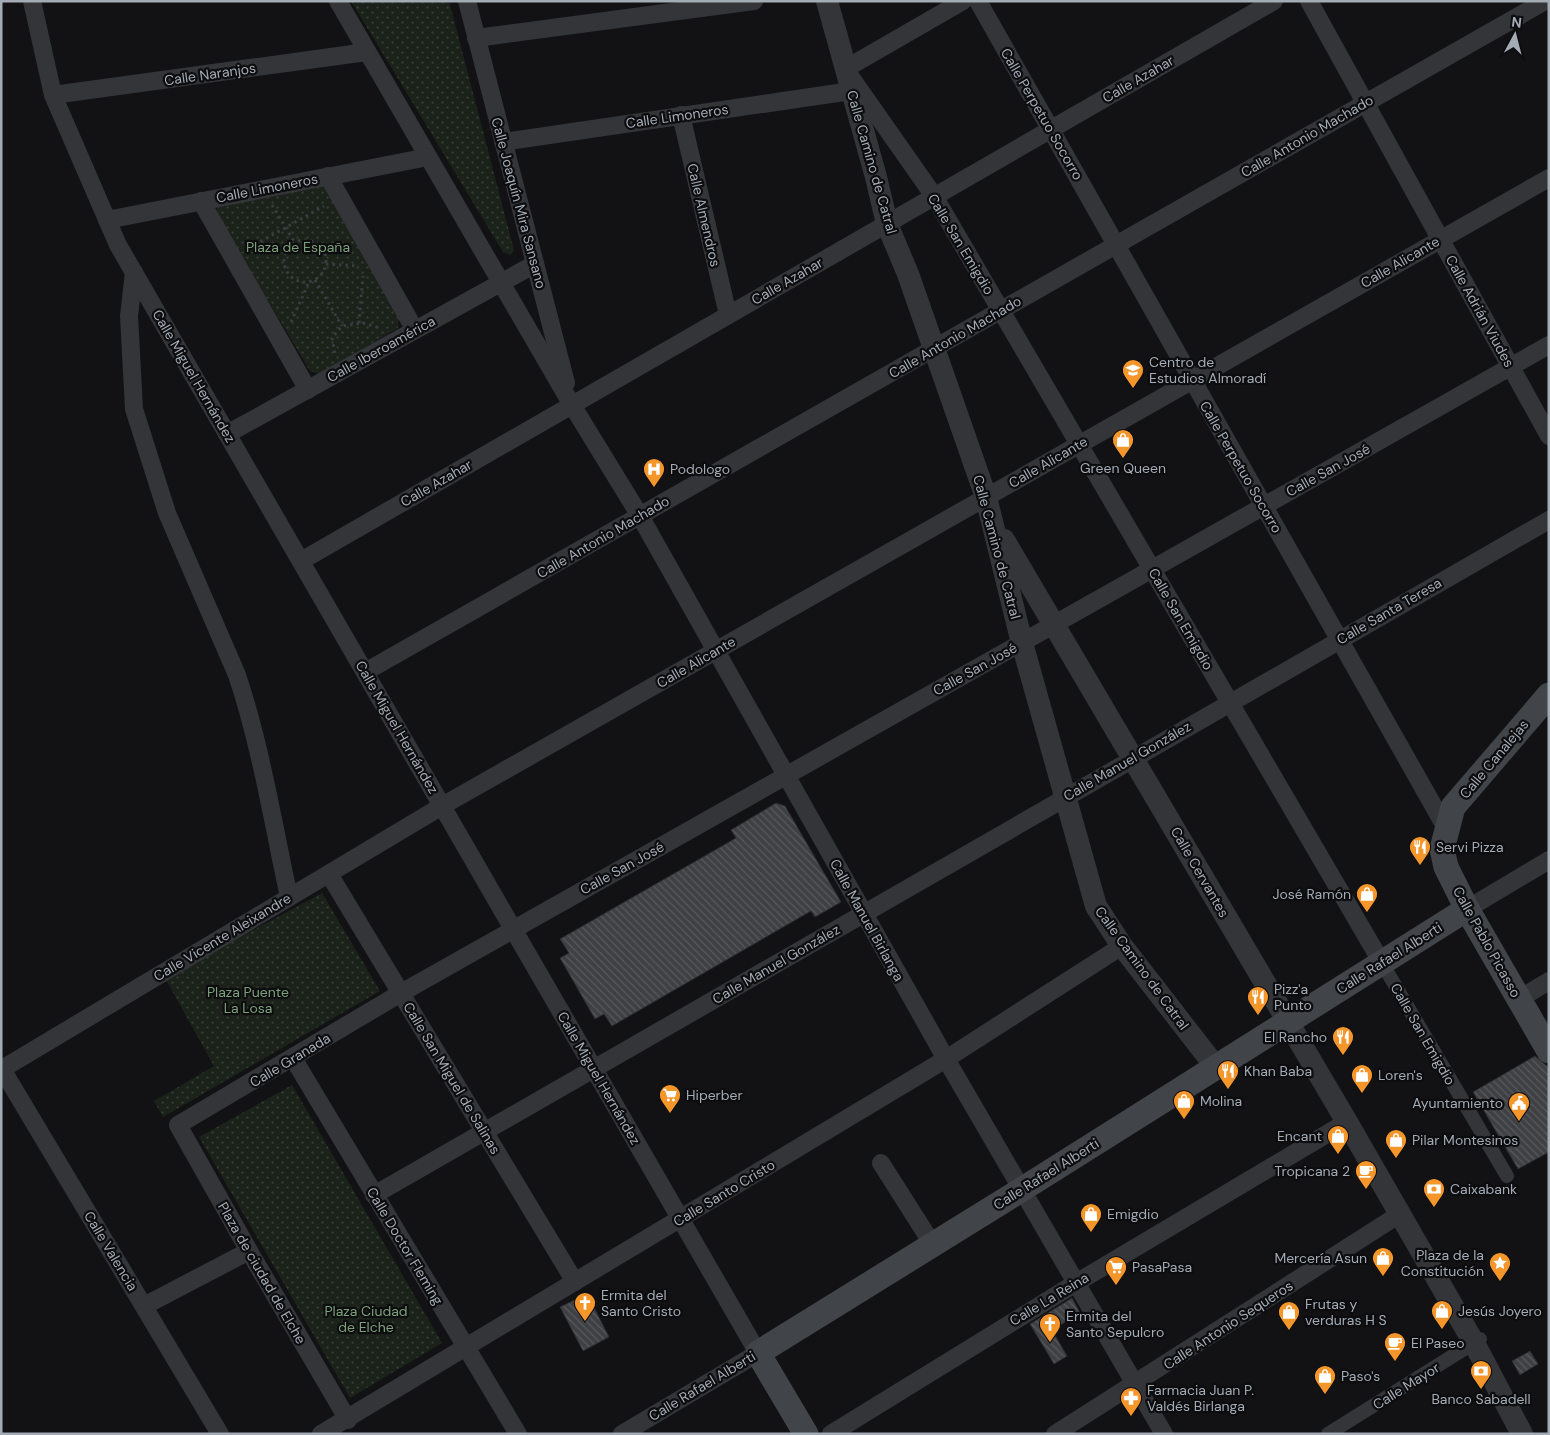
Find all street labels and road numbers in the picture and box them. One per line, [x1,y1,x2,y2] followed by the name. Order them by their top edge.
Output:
[997,45,1087,183] street label: Calle Perpetuo Socorro
[1099,51,1177,107] street label: Calle Azahar
[163,59,257,89] street label: Calle Naranjos
[843,88,901,236] street label: Calle Camino de Catral
[1238,91,1376,181] street label: Calle Antonio Machado
[625,100,729,132] street label: Calle Limoneros
[487,115,551,291] street label: Calle Joaquín Mira Sansano
[683,162,725,268] street label: Calle Almendros
[215,169,319,207] street label: Calle Limoneros
[924,190,998,298] street label: Calle San Emigdio
[1357,232,1443,292] street label: Calle Alicante
[1442,252,1518,370] street label: Calle Adrián Viudes
[748,253,826,309] street label: Calle Azahar
[886,292,1024,382] street label: Calle Antonio Machado
[148,306,240,446] street label: Calle Miguel Hernández
[324,312,438,386] street label: Calle Iberoamérica
[1196,398,1286,536] street label: Calle Perpetuo Socorro
[1005,432,1091,492] street label: Calle Alicante
[1283,439,1373,501] street label: Calle San José
[397,455,475,511] street label: Calle Azahar
[969,473,1025,621] street label: Calle Camino de Catral
[534,492,672,582] street label: Calle Antonio Machado
[1145,565,1217,673] street label: Calle San Emigdio
[1333,574,1445,648] street label: Calle Santa Teresa
[653,632,739,692] street label: Calle Alicante
[930,638,1020,700] street label: Calle San José
[351,657,443,797] street label: Calle Miguel Hernández
[1456,716,1532,802] street label: Calle Canalejas
[1060,717,1194,805] street label: Calle Manuel González
[1167,823,1233,921] street label: Calle Cervantes
[577,837,667,899] street label: Calle San José
[826,856,908,984] street label: Calle Manuel Birlanga
[1449,883,1525,1001] street label: Calle Pablo Picasso
[150,889,294,985] street label: Calle Vicente Aleixandre
[1091,903,1193,1033] street label: Calle Camino de Catral
[1333,918,1445,998] street label: Calle Rafael Alberti
[709,920,843,1008] street label: Calle Manuel González
[1387,980,1459,1088] street label: Calle San Emigdio
[399,999,505,1157] street label: Calle San Miguel de Salinas
[553,1008,645,1148] street label: Calle Miguel Hernández
[246,1029,334,1091] street label: Calle Granada
[990,1134,1102,1214] street label: Calle Rafael Alberti
[670,1156,778,1230] street label: Calle Santo Cristo
[363,1184,447,1308] street label: Calle Doctor Fleming
[214,1199,310,1347] street label: Plaza de ciudad de Elche
[80,1208,142,1294] street label: Calle Valencia
[1006,1268,1092,1330] street label: Calle La Reina
[1160,1276,1296,1374] street label: Calle Antonio Sequeros
[645,1347,759,1425] street label: Calle Rafael Alberti
[1369,1358,1443,1414] street label: Calle Mayor

